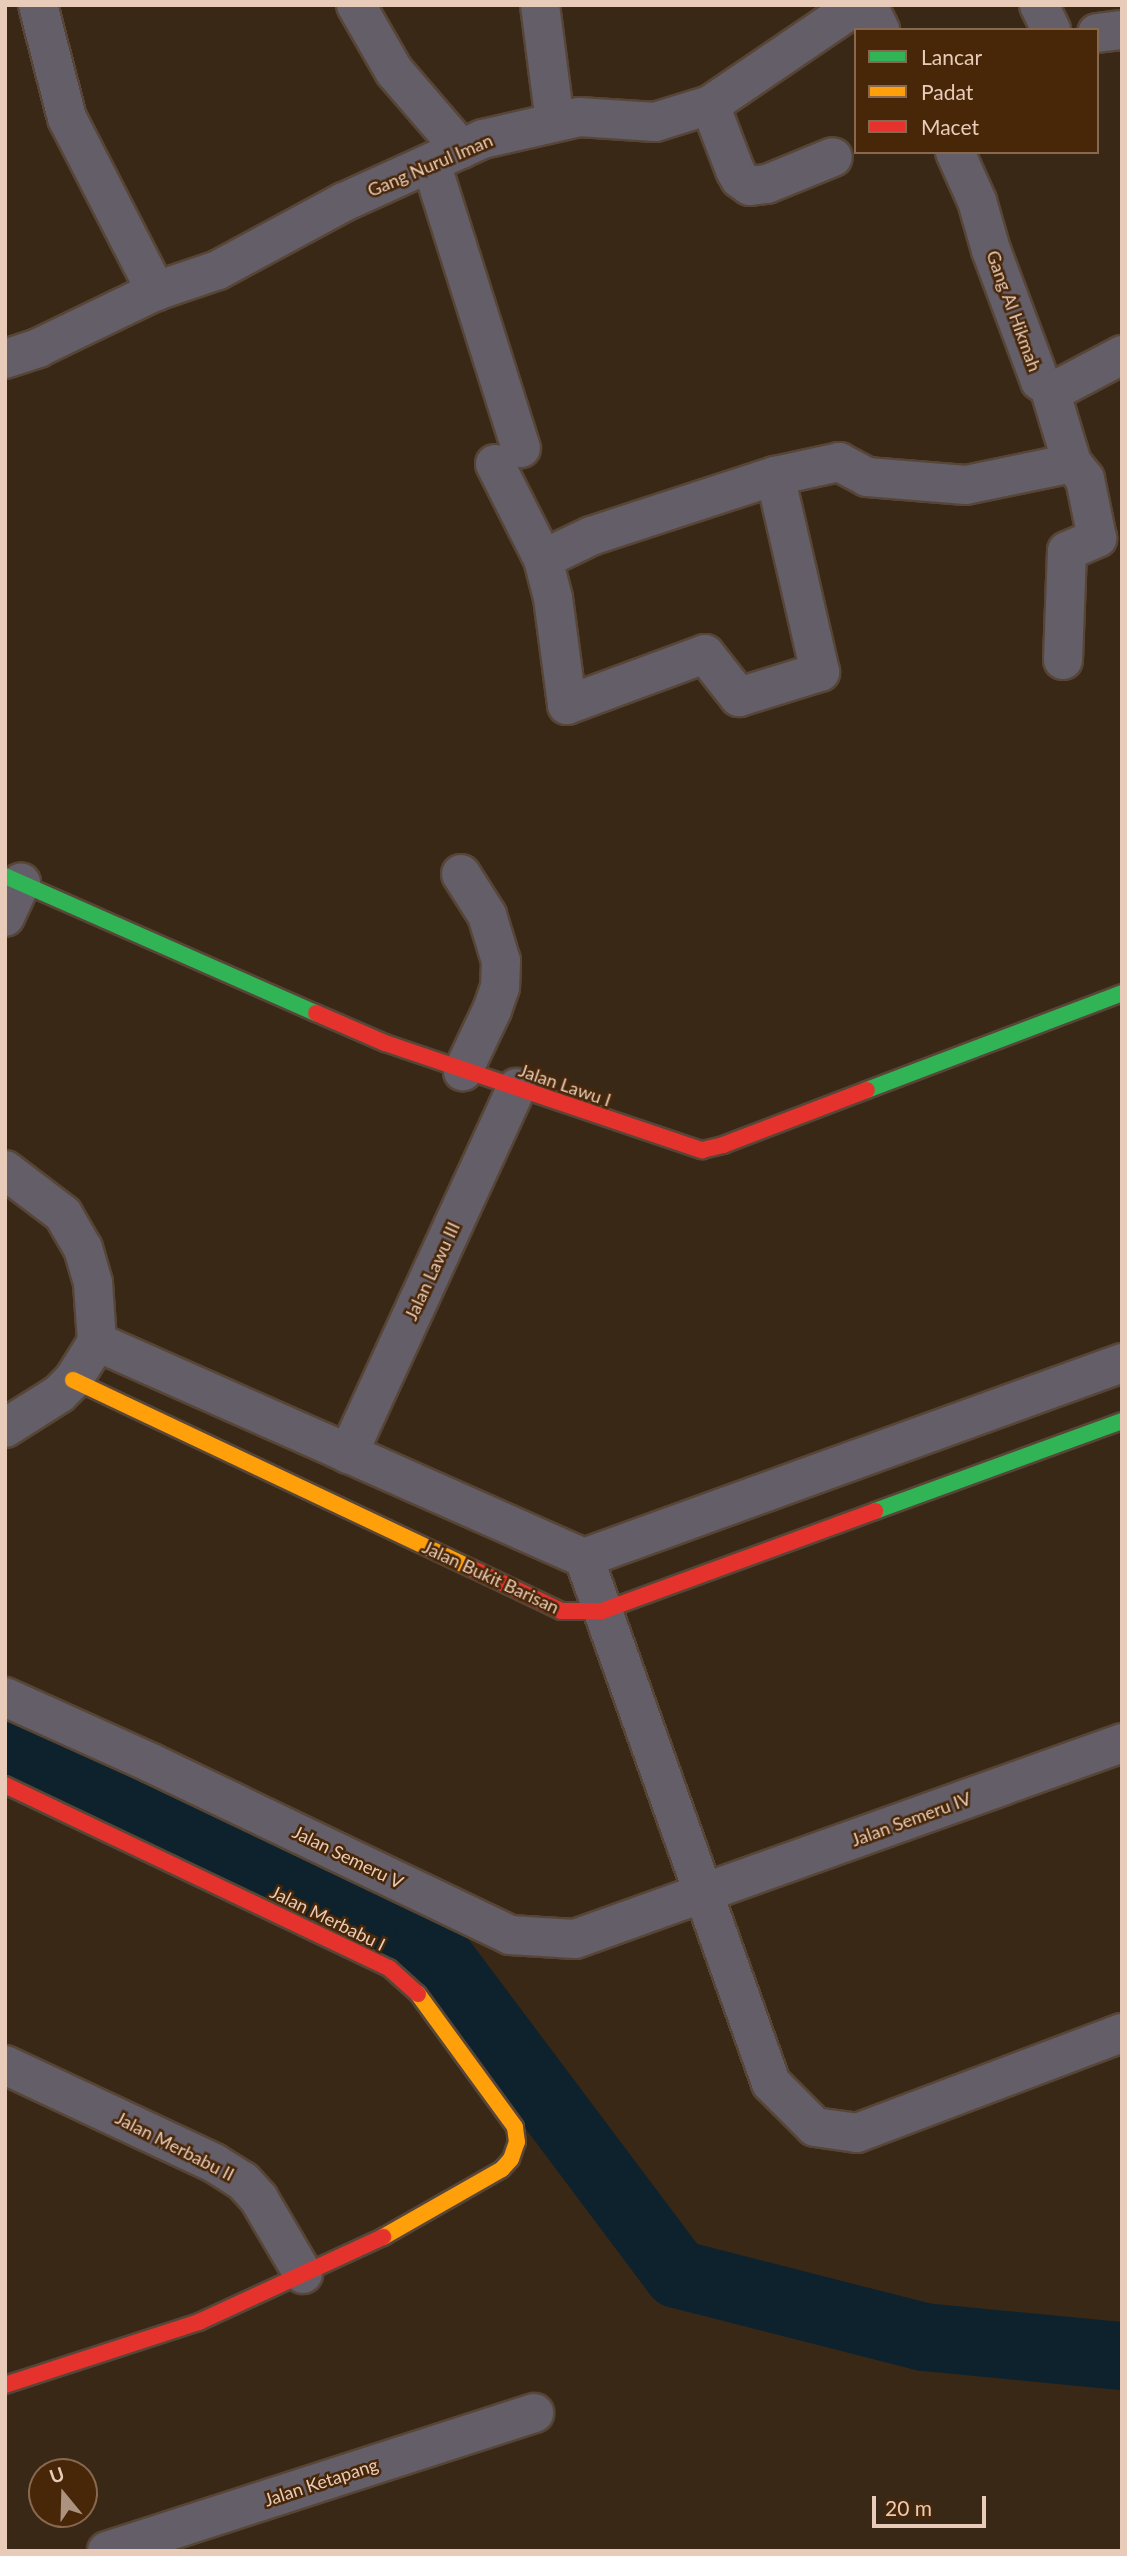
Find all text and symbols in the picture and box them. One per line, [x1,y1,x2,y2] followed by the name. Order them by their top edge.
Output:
[854,28,1099,154] legend
[921,44,982,69] text: Lancar
[921,79,973,104] text: Padat
[921,114,979,139] text: Macet
[364,129,496,201] street label: Gang Nurul Iman
[982,247,1046,375] street label: Gang Al Hikmah
[516,1059,614,1111] street label: Jalan Lawu I
[400,1218,464,1324] street label: Jalan Lawu III
[419,1536,563,1618] street label: Jalan Bukit Barisan
[848,1787,974,1851] street label: Jalan Semeru IV
[289,1821,407,1893] street label: Jalan Semeru V
[267,1881,389,1955] street label: Jalan Merbabu I
[112,2107,238,2185] street label: Jalan Merbabu II
[261,2453,381,2511] street label: Jalan Ketapang
[28,2458,98,2528] north arrow
[46,2461,67,2488] text: U
[875,2482,989,2526] scale bar
[885,2495,932,2520] text: 20 m

